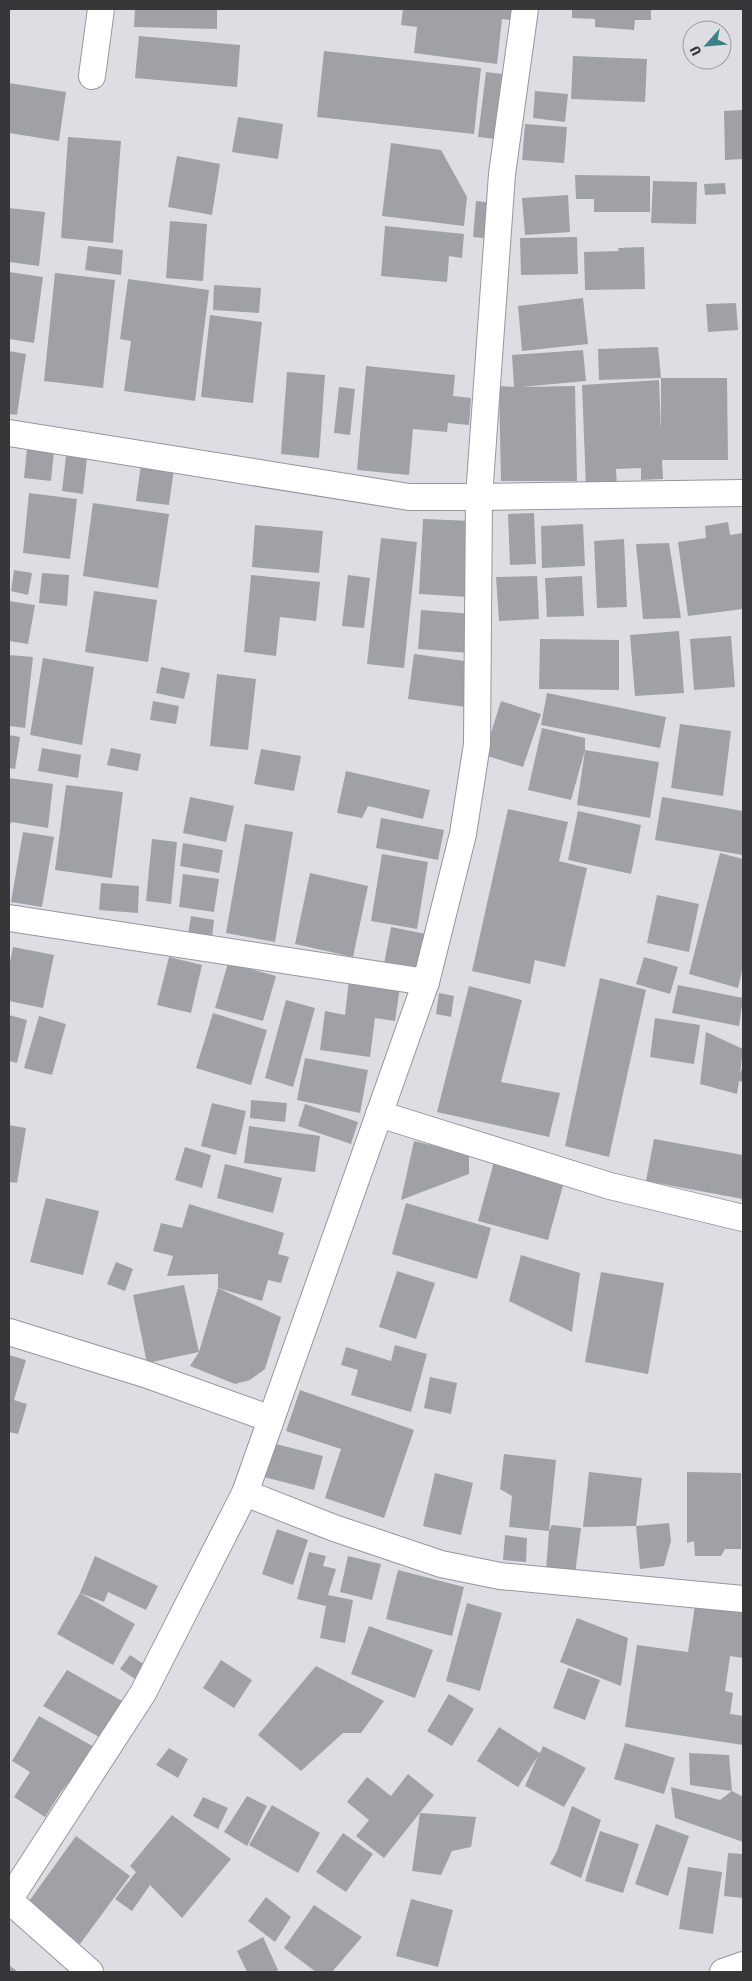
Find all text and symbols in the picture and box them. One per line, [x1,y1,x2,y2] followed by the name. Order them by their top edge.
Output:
[682,20,732,70] north arrow
[686,43,705,58] text: U

